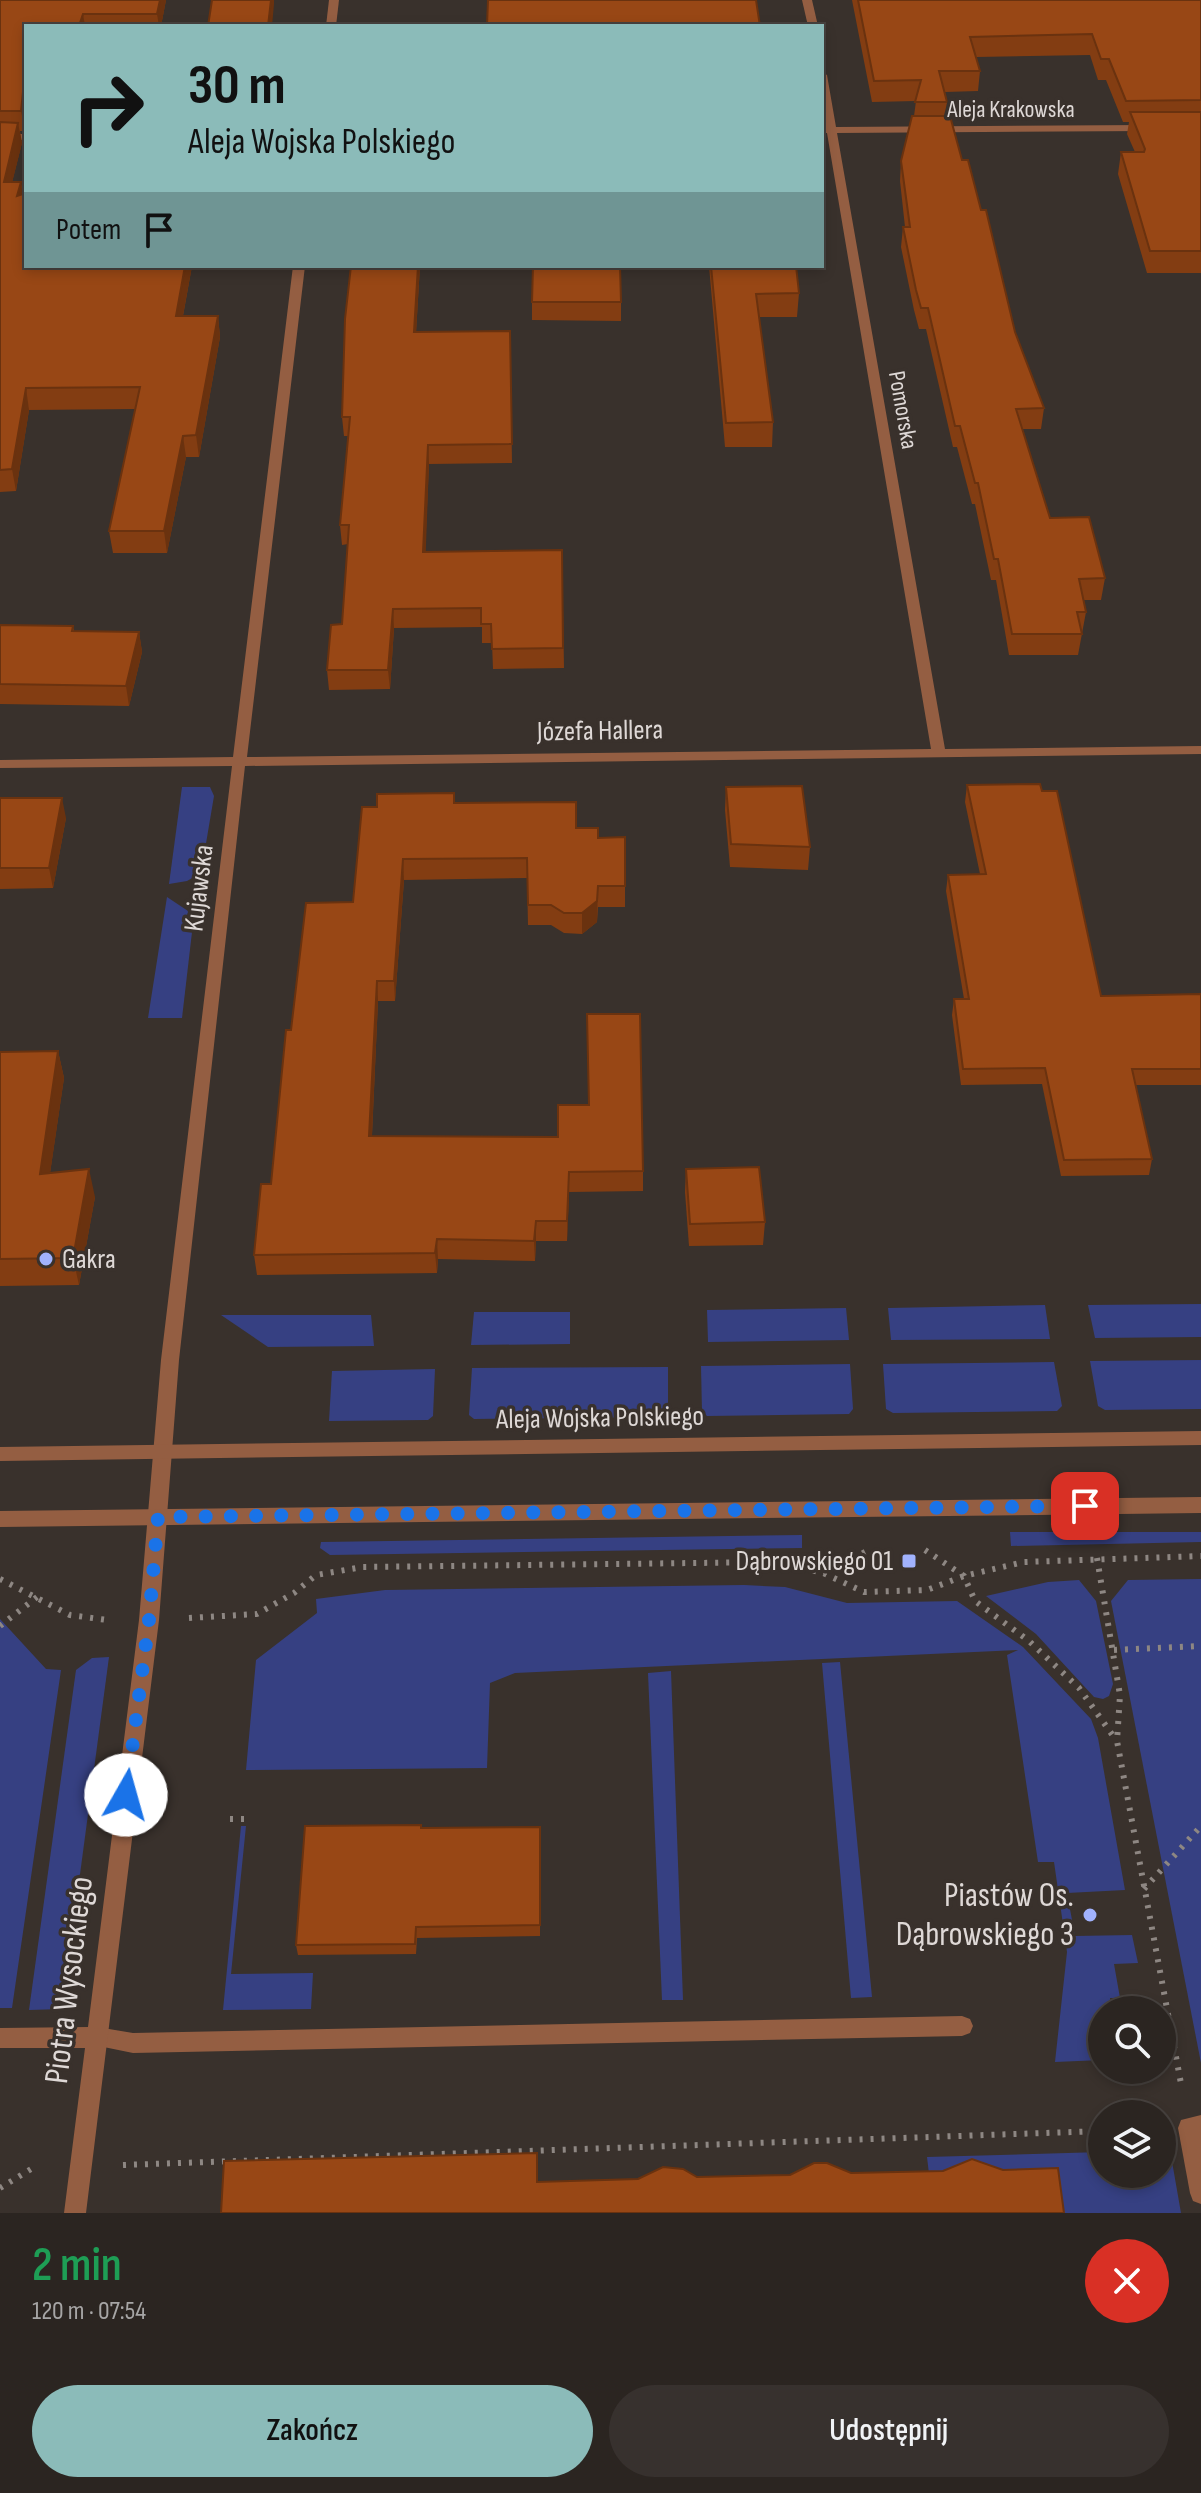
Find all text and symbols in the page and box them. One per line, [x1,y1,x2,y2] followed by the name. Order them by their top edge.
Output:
[188,53,286,120] text: 30 m
[56,56,160,160] icon: right
[946,95,1075,124] street label: Aleja Krakowska
[188,121,455,164] text: Aleja Wojska Polskiego
[137,208,181,252] icon: arrive
[56,212,121,248] text: Potem
[882,369,924,451] street label: Pomorska
[536,713,663,749] street label: Józefa Hallera
[177,843,221,933] street label: Kujawska
[62,1243,116,1276] place label: Gakra
[37,1250,55,1268] marker: Gakra
[495,1400,704,1436] street label: Aleja Wojska Polskiego
[1051,1472,1119,1540] pin
[1063,1484,1107,1528] icon: arrive
[736,1545,893,1578] place label: Dąbrowskiego 01
[900,1552,918,1570] marker: Dąbrowskiego 01
[84,1753,168,1837] position arrow
[36,1874,102,2086] street label: Piotra Wysockiego
[896,1875,1074,1955] place label: Piastów Os. Dąbrowskiego 3
[1081,1906,1099,1924] marker: Piastów Os. Dąbrowskiego 3
[1088,1996,1176,2188] map controls
[1088,1996,1176,2084] button: search
[1088,2100,1176,2188] button: layers
[32,2237,122,2294] text: 2 min
[1085,2239,1169,2323] button: close
[32,2296,146,2327] text: 120 m · 07:54
[32,2385,593,2477] button: Zakończ
[609,2385,1169,2477] button: Udostępnij

